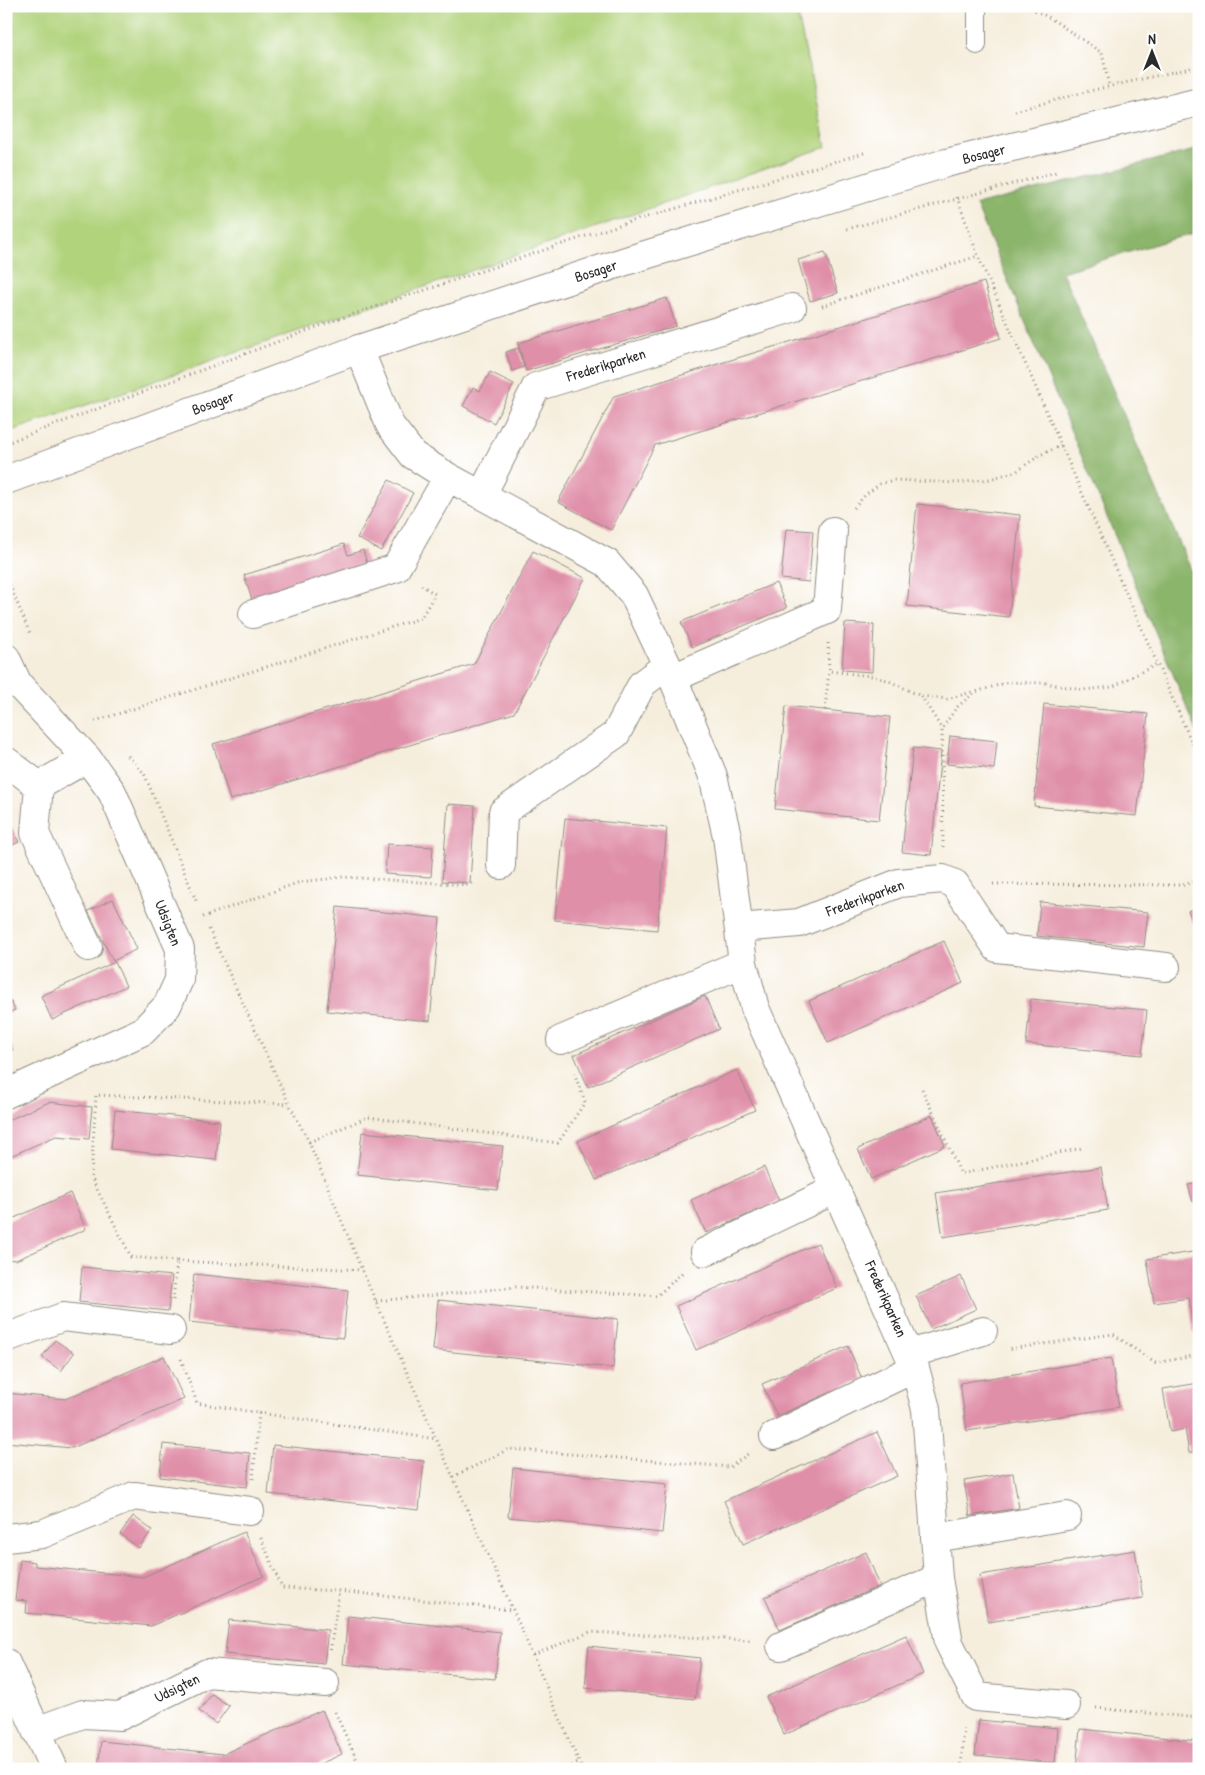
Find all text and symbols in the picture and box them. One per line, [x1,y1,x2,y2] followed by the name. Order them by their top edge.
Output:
[1128,28,1178,78] north arrow
[1148,29,1156,48] text: N
[960,138,1008,169] street label: Bosager
[572,254,620,287] street label: Bosager
[563,342,648,387] street label: Frederikparken
[189,385,237,420] street label: Bosager
[822,874,907,922] street label: Frederikparken
[150,897,187,949] street label: Udsigten
[860,1256,913,1341] street label: Frederikparken
[151,1668,203,1707] street label: Udsigten

